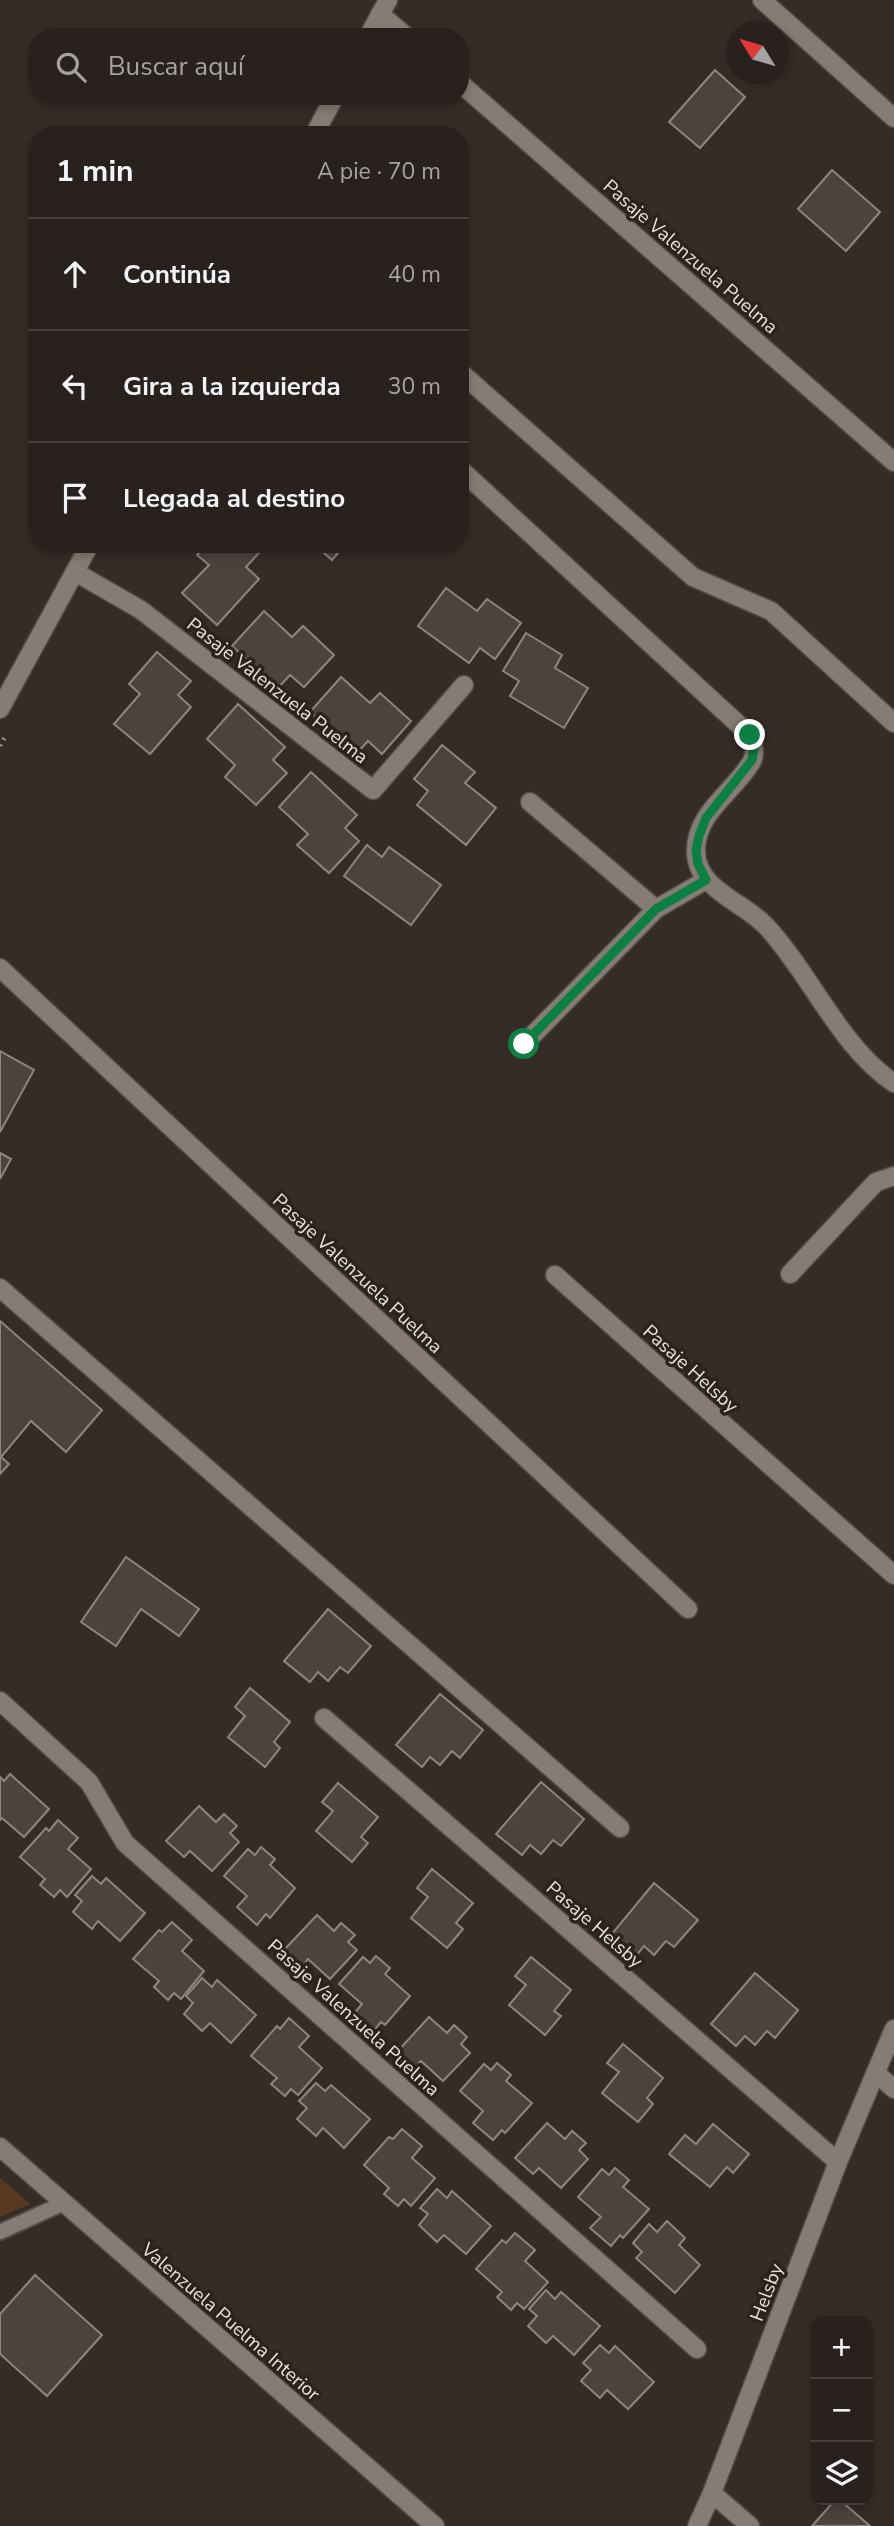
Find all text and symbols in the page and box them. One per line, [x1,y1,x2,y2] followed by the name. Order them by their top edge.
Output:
[726,21,789,84] north arrow
[28,28,469,105] search box
[52,48,90,86] icon: search
[108,49,244,84] text: Buscar aquí
[56,151,134,192] text: 1 min
[317,156,441,187] text: A pie · 70 m
[597,174,783,340] street label: Pasaje Valenzuela Puelma
[56,255,94,293] icon: ahead
[123,257,231,292] text: Continúa
[388,259,441,290] text: 40 m
[56,367,94,405] icon: left
[123,369,341,404] text: Gira a la izquierda
[388,371,441,402] text: 30 m
[56,479,94,517] icon: arrive
[123,481,345,516] text: Llegada al destino
[181,612,373,770] street label: Pasaje Valenzuela Puelma
[734,719,765,750] route end
[508,1028,539,1059] route start
[267,1188,448,1359] street label: Pasaje Valenzuela Puelma
[637,1319,744,1419] street label: Pasaje Helsby
[540,1875,648,1974] street label: Pasaje Helsby
[262,1933,445,2102] street label: Pasaje Valenzuela Puelma
[135,2236,325,2407] street label: Valenzuela Puelma Interior
[744,2260,790,2325] street label: Helsby
[810,2316,873,2505] map controls
[810,2316,873,2379] button: +
[810,2379,873,2442] button: −
[810,2442,873,2505] button: layers

